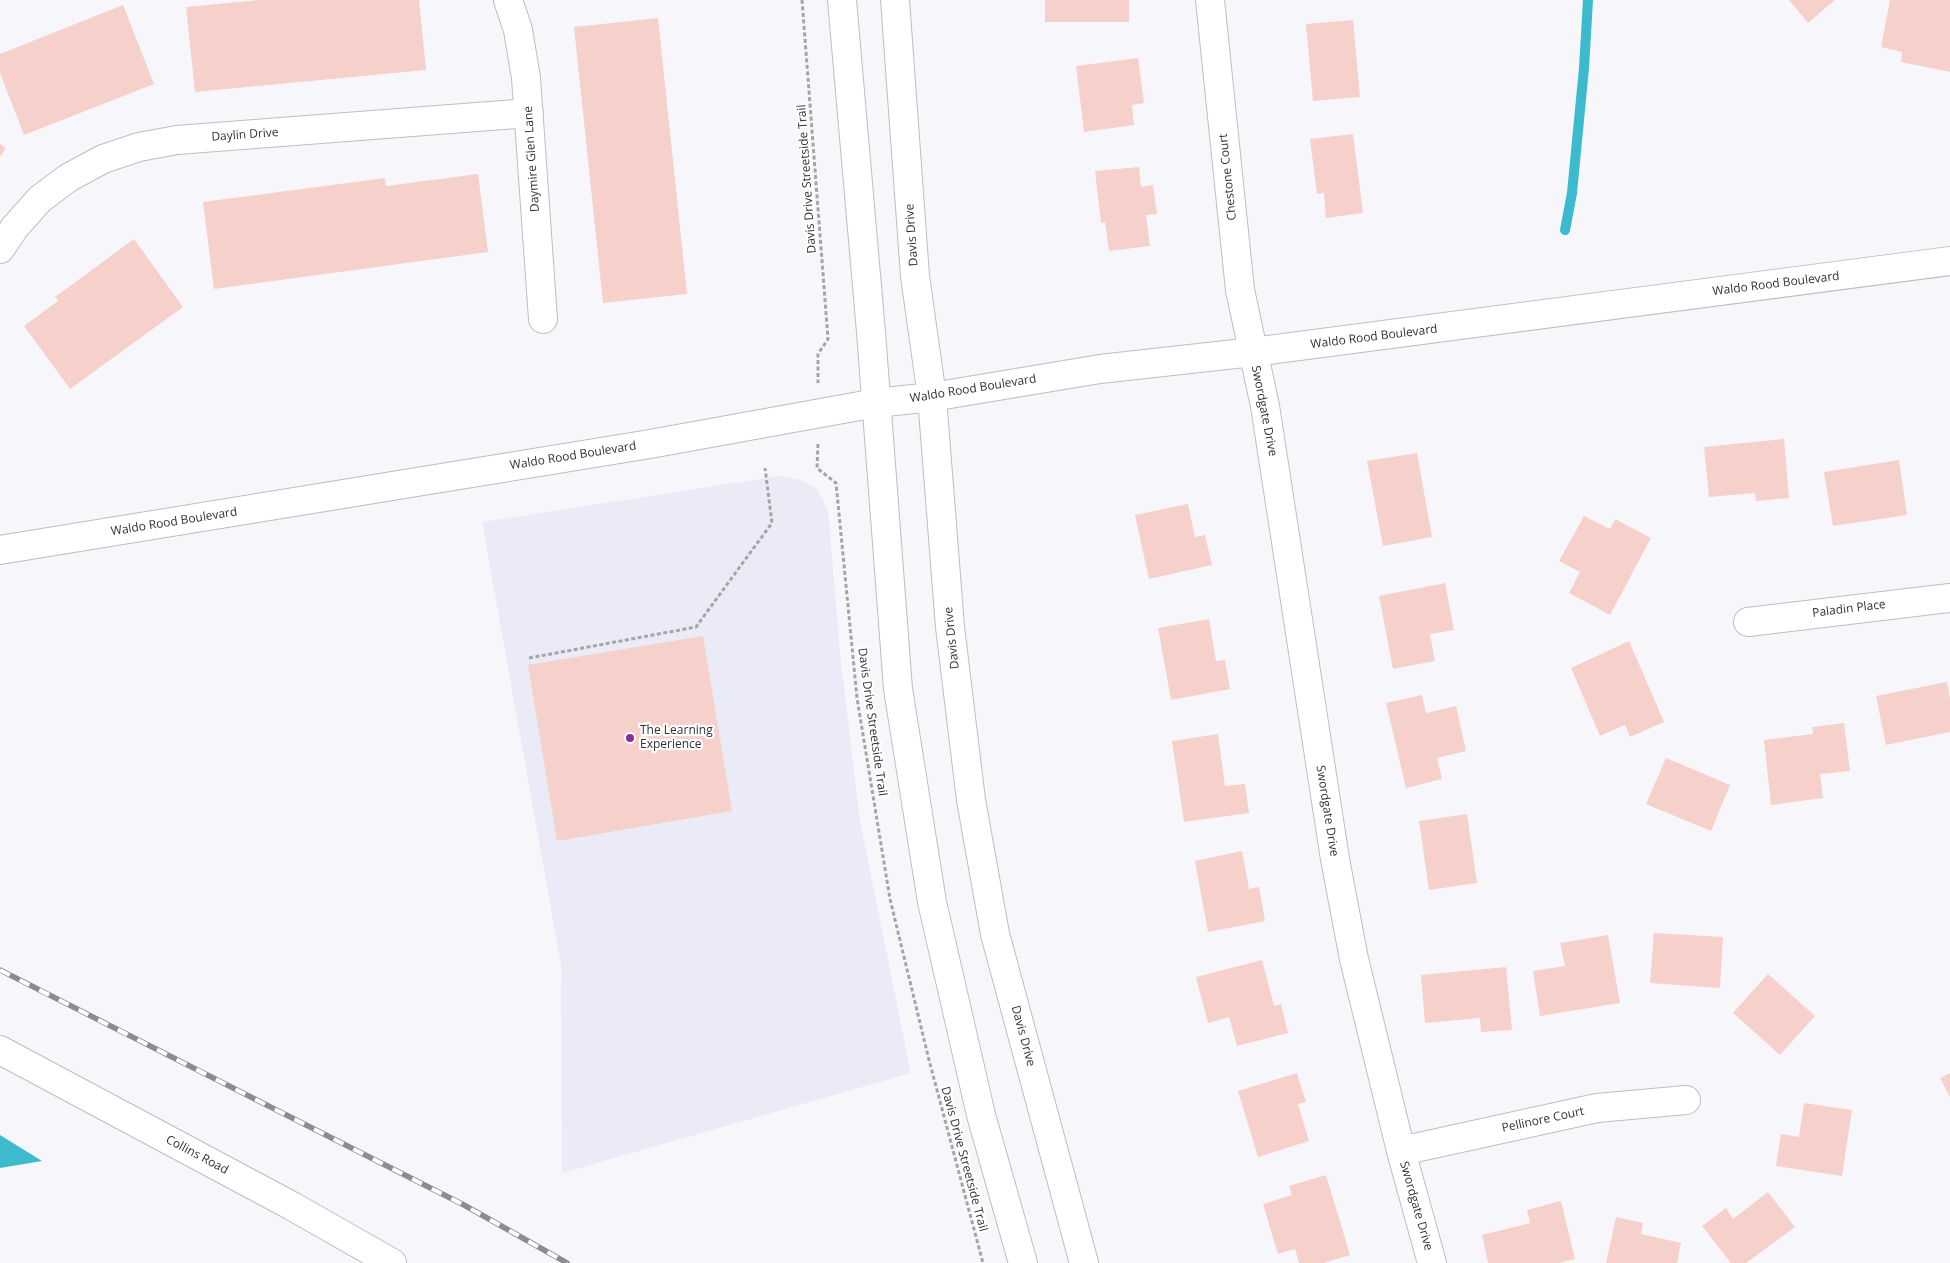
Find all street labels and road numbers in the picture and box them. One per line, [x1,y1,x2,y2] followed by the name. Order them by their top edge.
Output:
[795,104,819,254] street label: Davis Drive Streetside Trail
[521,105,543,213] street label: Daymire Glen Lane
[211,125,279,145] street label: Daylin Drive
[1216,133,1240,221] street label: Chestone Court
[903,203,921,267] street label: Davis Drive
[1712,269,1840,299] street label: Waldo Rood Boulevard
[1310,322,1438,352] street label: Waldo Rood Boulevard
[1248,364,1280,458] street label: Swordgate Drive
[909,372,1037,406] street label: Waldo Rood Boulevard
[509,439,637,473] street label: Waldo Rood Boulevard
[110,505,238,539] street label: Waldo Rood Boulevard
[1811,597,1887,621] street label: Paladin Place
[942,606,962,670] street label: Davis Drive
[854,647,890,797] street label: Davis Drive Streetside Trail
[1313,764,1341,858] street label: Swordgate Drive
[1008,1004,1038,1068] street label: Davis Drive
[938,1085,990,1233] street label: Davis Drive Streetside Trail
[1501,1104,1585,1136] street label: Pellinore Court
[163,1133,231,1177] street label: Collins Road
[1396,1160,1436,1252] street label: Swordgate Drive

